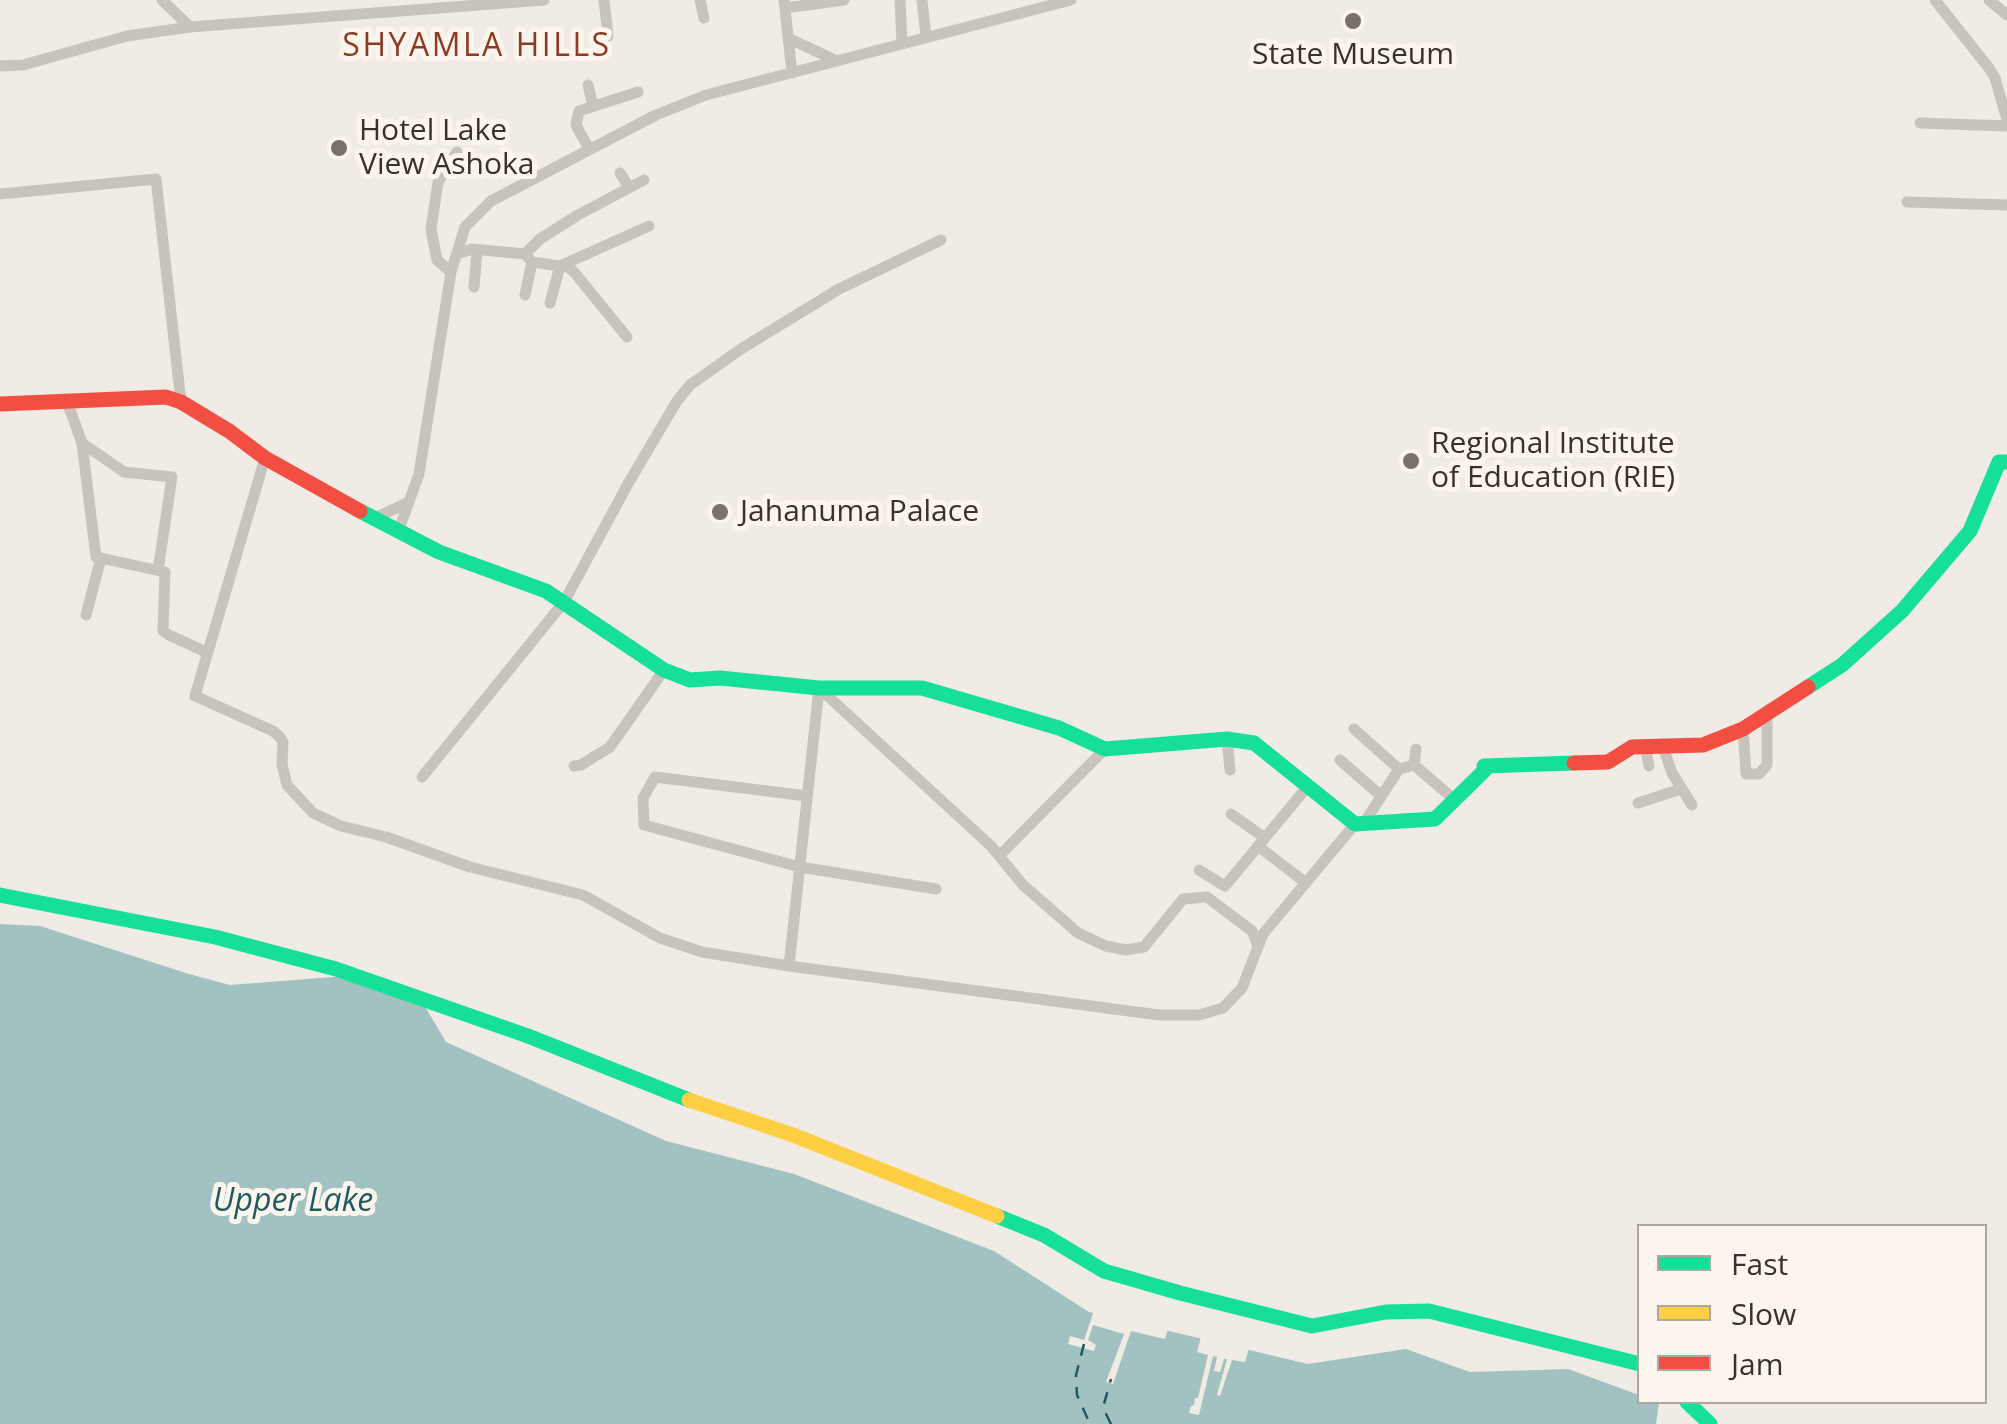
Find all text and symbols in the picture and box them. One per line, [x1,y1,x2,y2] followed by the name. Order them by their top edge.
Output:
[1342,10,1364,32] marker: State Museum
[342,28,612,66] district label: SHYAMLA HILLS
[1252,37,1454,73] place label: State Museum
[359,113,534,184] place label: Hotel Lake View Ashoka
[328,137,350,159] marker: Hotel Lake View Ashoka
[1431,426,1675,496] place label: Regional Institute of Education (RIE)
[1400,450,1422,472] marker: Regional Institute of Education (RIE)
[740,494,979,530] place label: Jahanuma Palace
[709,501,731,523] marker: Jahanuma Palace
[213,1183,373,1221] water label: Upper Lake
[1637,1224,1987,1404] legend
[1731,1243,1788,1284] text: Fast
[1731,1293,1796,1334] text: Slow
[1731,1343,1784,1384] text: Jam

